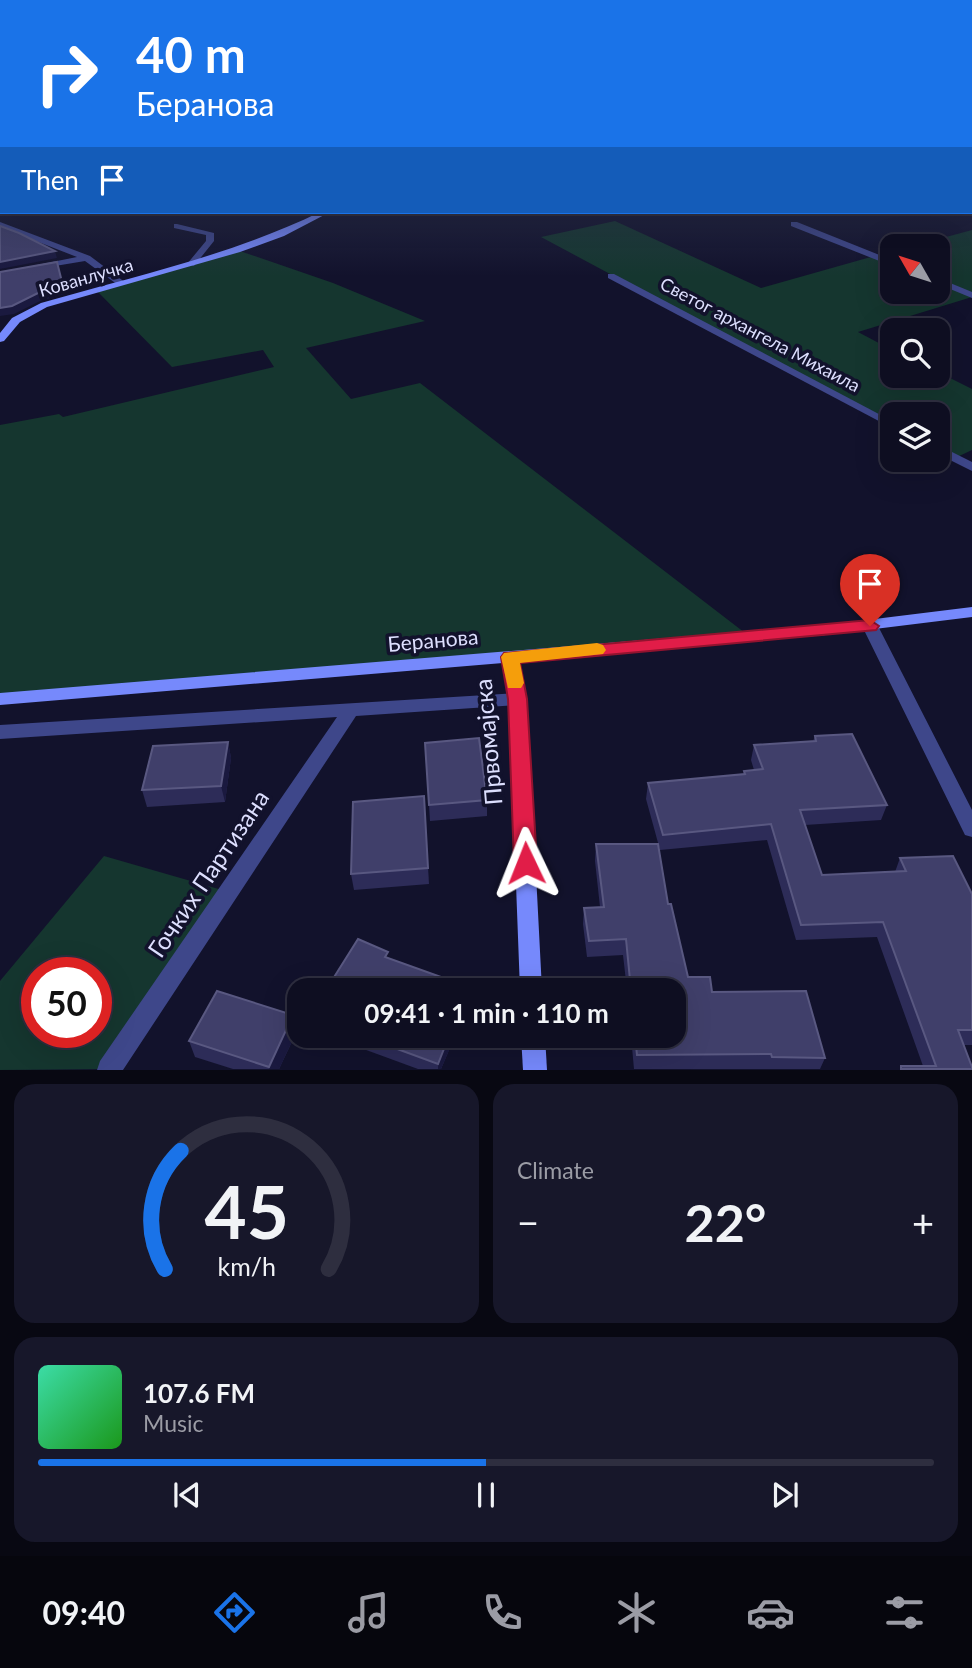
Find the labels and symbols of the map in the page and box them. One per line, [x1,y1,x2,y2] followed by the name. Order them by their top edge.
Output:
[880,234,950,304] north arrow
[36,253,135,301] street label: Кованлучка
[657,272,864,396] street label: Светог архангела Михаила
[840,554,900,626] pin
[387,623,479,656] street label: Беранова
[468,678,507,807] street label: Првомајска
[141,784,274,962] street label: Гочких Партизана
[489,826,563,900] position arrow
[21,957,112,1048] speed limit sign: 50

